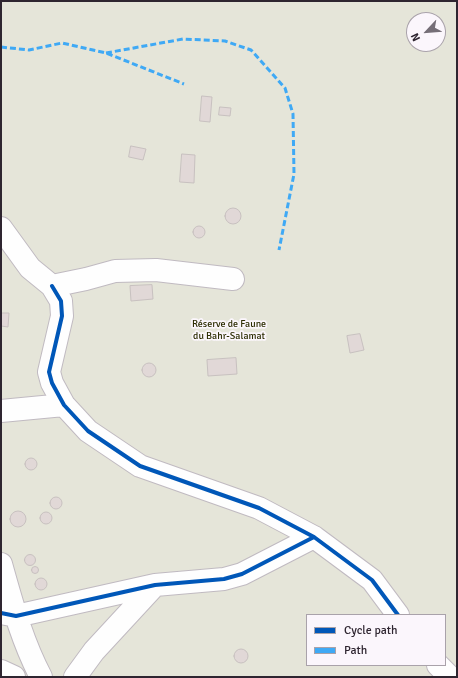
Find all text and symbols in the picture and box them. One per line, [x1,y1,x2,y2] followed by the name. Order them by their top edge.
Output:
[406,12,446,52] north arrow
[408,31,423,43] text: N
[192,318,266,342] park label: Réserve de Faune du Bahr-Salamat
[306,614,446,666] legend
[344,623,397,638] text: Cycle path
[344,643,367,658] text: Path

